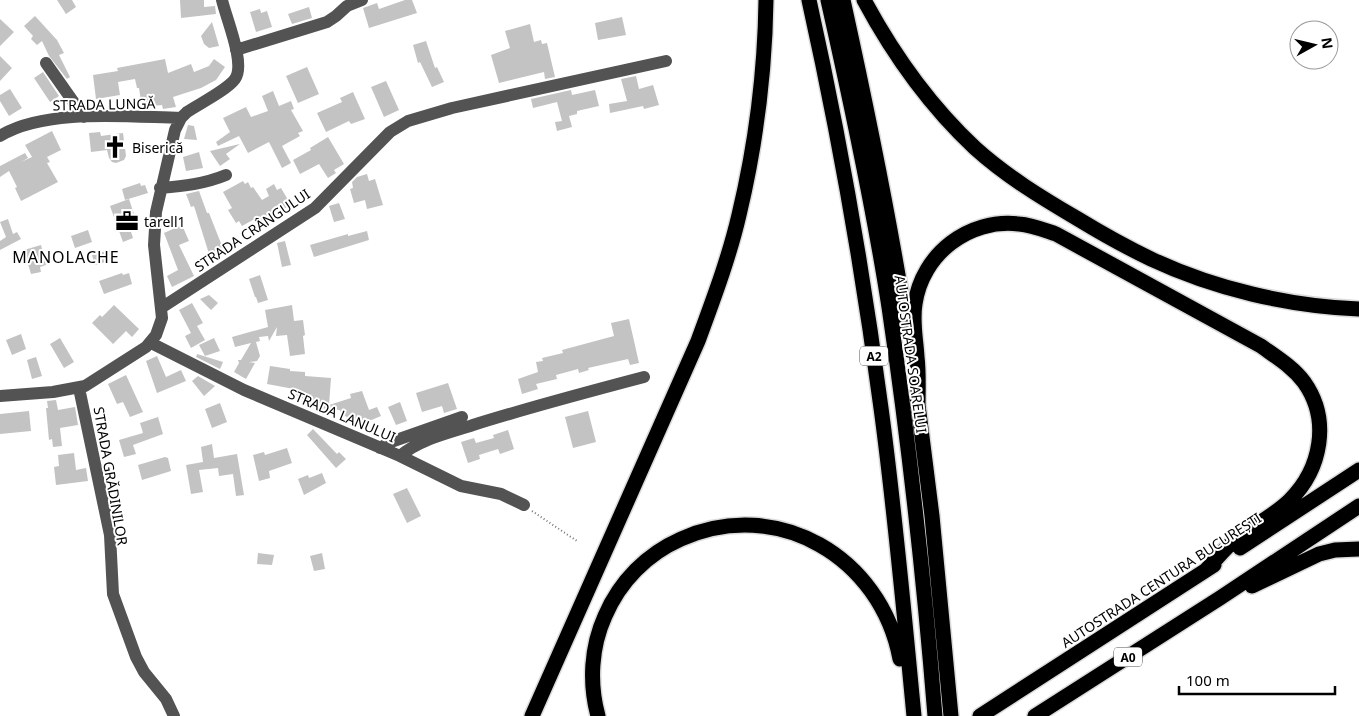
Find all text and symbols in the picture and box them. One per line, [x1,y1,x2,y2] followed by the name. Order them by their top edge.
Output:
[1289,20,1339,70] north arrow
[1317,36,1338,50] text: N
[52,94,156,114] street label: STRADA LUNGĂ
[102,134,128,160] church icon: Biserică
[132,138,183,157] place label: Biserică
[191,184,314,276] street label: STRADA CRÂNGULUI
[114,208,140,234] office icon: tarell1
[144,212,186,231] place label: tarell1
[12,246,120,268] district label: MANOLACHE
[891,274,932,434] street label: AUTOSTRADA SOARELUI
[860,346,888,366] road number: A2
[285,384,399,446] street label: STRADA LANULUI
[89,405,133,547] street label: STRADA GRĂDINILOR
[1057,508,1265,652] street label: AUTOSTRADA CENTURA BUCUREȘTI
[1114,648,1142,666] road number: A0
[1179,664,1335,696] scale bar
[1186,670,1230,690] text: 100 m

